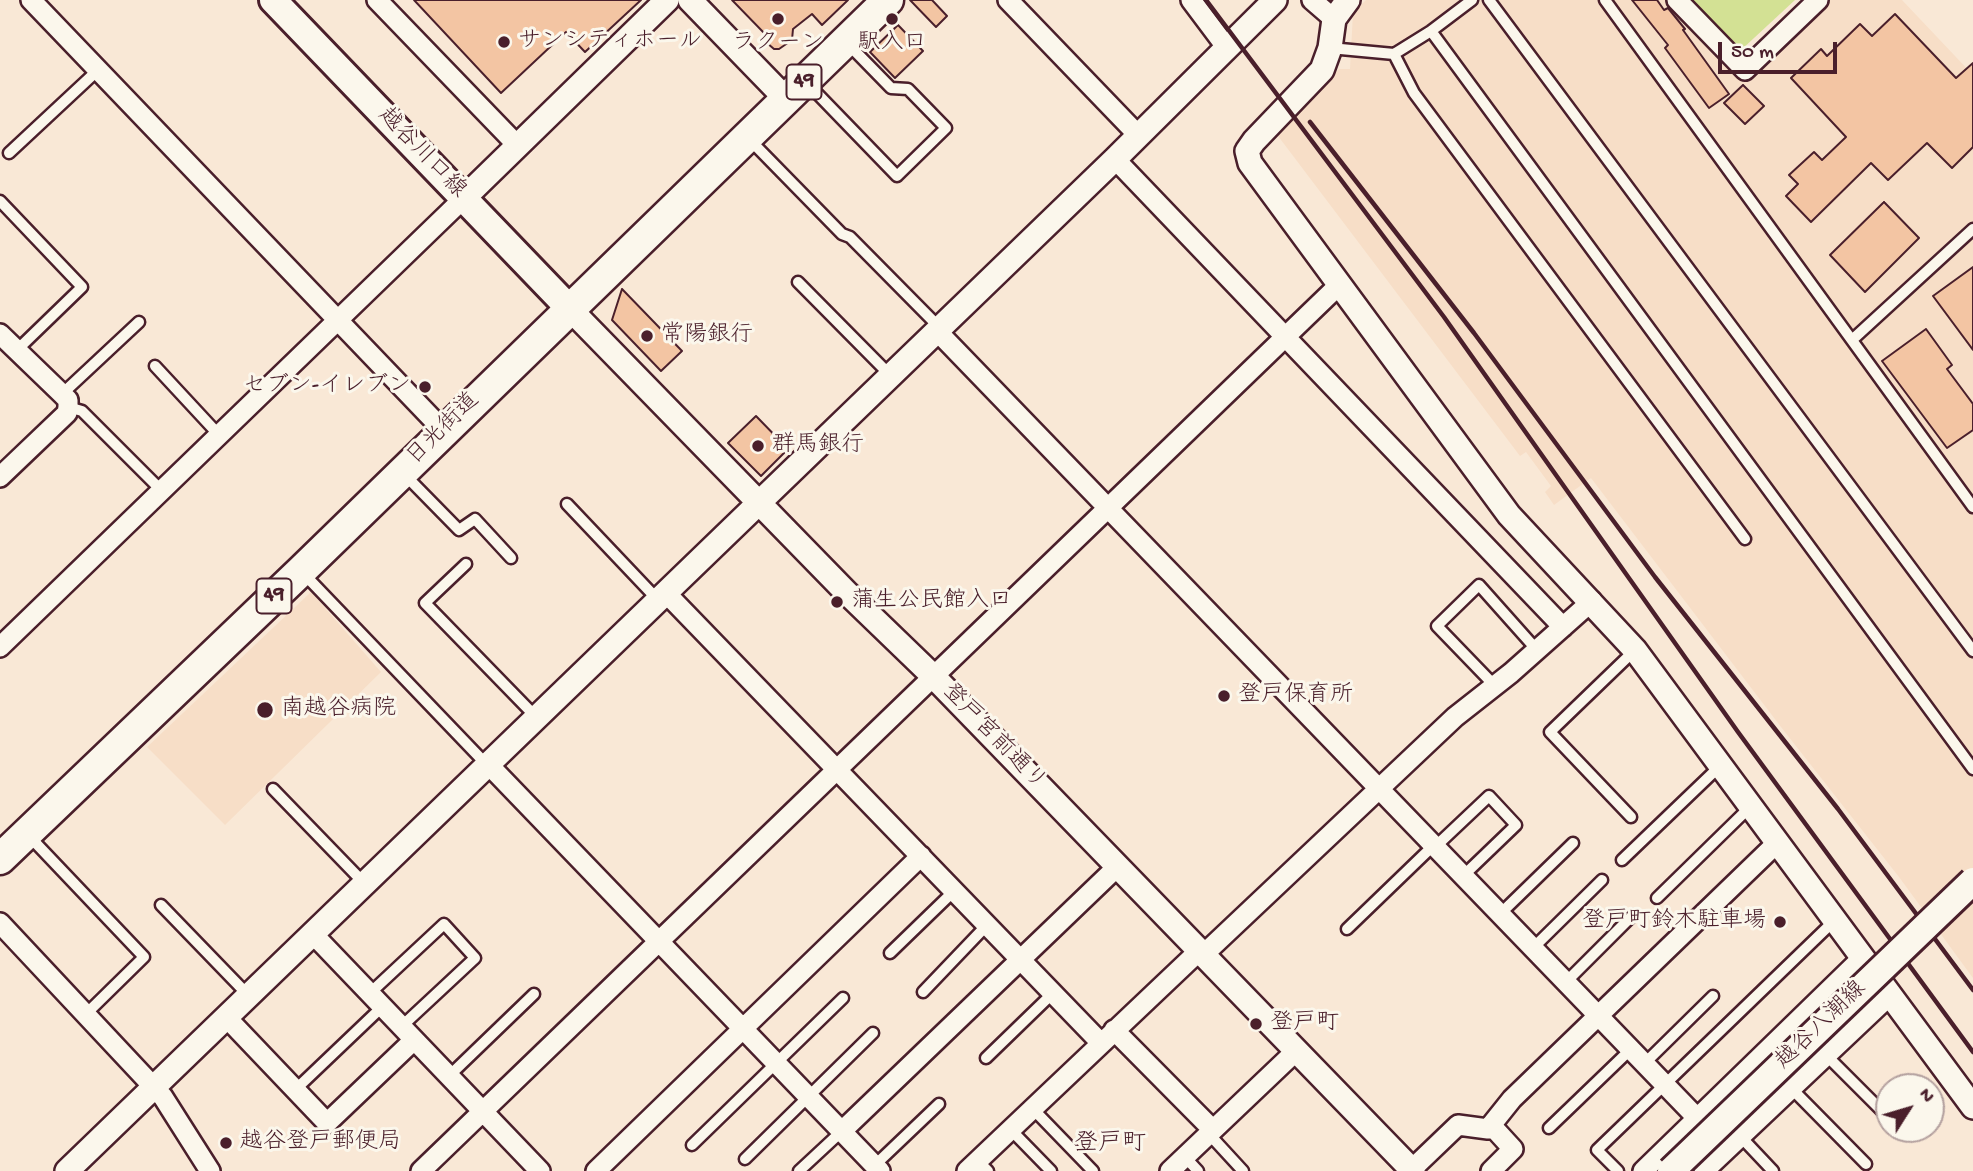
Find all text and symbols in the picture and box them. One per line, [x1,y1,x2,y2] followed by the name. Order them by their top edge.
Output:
[770,11,786,27] marker: ラクーン
[884,11,900,27] marker: 駅入口
[518,28,702,56] place label: サンシティホール
[1721,28,1840,72] scale bar
[732,30,824,58] place label: ラクーン
[858,30,926,58] place label: 駅入口
[496,34,512,50] marker: サンシティホール
[1731,41,1774,66] text: 50 m
[786,64,822,100] road number: 49
[371,103,471,205] street label: 越谷川口線
[661,322,753,350] place label: 常陽銀行
[639,328,655,344] marker: 常陽銀行
[243,373,411,401] place label: セブン-イレブン
[417,379,433,395] marker: セブン-イレブン
[402,388,486,472] street label: 日光街道
[772,432,864,460] place label: 群馬銀行
[750,438,766,454] marker: 群馬銀行
[256,578,292,614] road number: 49
[851,588,1012,616] place label: 蒲生公民館入口
[829,594,845,610] marker: 蒲生公民館入口
[935,679,1051,797] street label: 登戸宮前通り
[1238,682,1353,710] place label: 登戸保育所
[1216,688,1232,704] marker: 登戸保育所
[281,696,396,724] place label: 南越谷病院
[255,700,275,720] marker: 南越谷病院
[1582,908,1766,936] place label: 登戸町鈴木駐車場
[1772,914,1788,930] marker: 登戸町鈴木駐車場
[1771,976,1873,1076] street label: 越谷八潮線
[1270,1010,1339,1038] place label: 登戸町
[1248,1016,1264,1032] marker: 登戸町
[1875,1073,1945,1143] north arrow
[1913,1084,1938,1108] text: N
[240,1129,401,1157] place label: 越谷登戸郵便局
[1074,1131,1146,1159] district label: 登戸町
[218,1135,234,1151] marker: 越谷登戸郵便局

